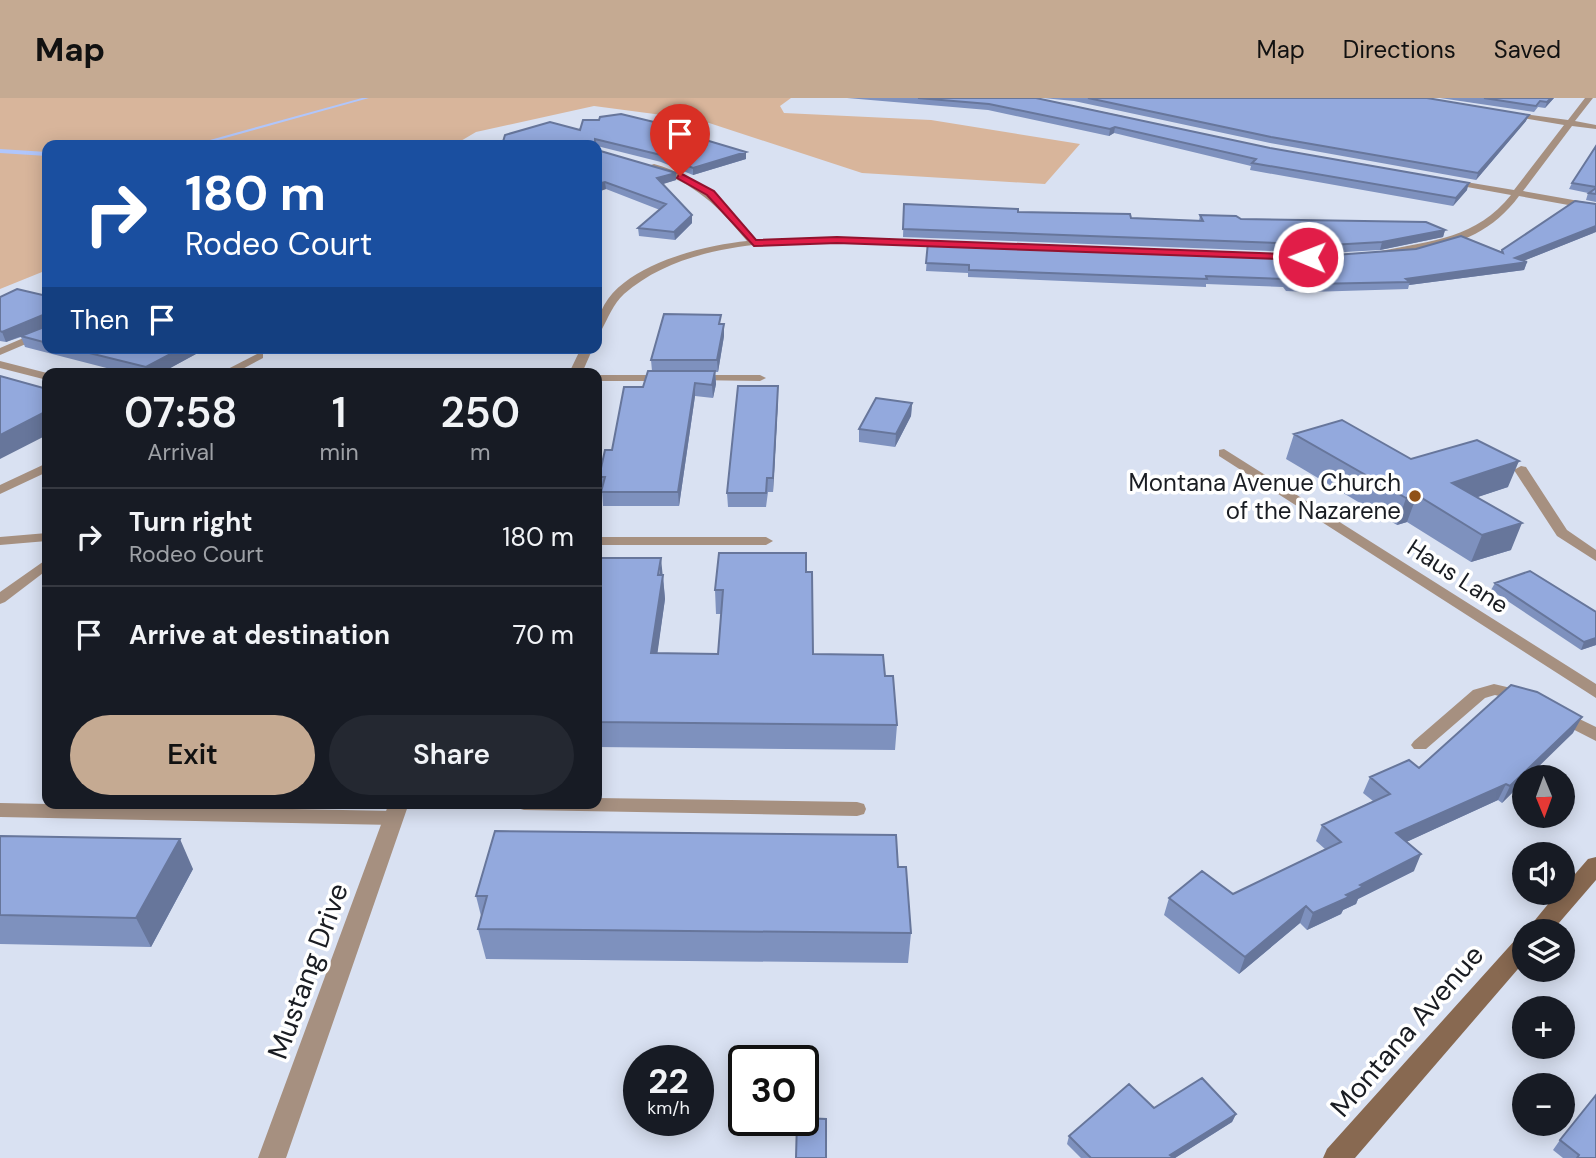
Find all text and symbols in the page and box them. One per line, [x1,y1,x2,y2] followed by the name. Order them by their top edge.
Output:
[35,28,105,71] text: Map
[1257,34,1305,65] text: Map
[1343,34,1456,65] text: Directions
[1494,34,1561,65] text: Saved
[650,104,710,176] pin
[661,115,699,153] icon: arrive
[185,161,326,225] text: 180 m
[70,168,161,259] icon: right
[1271,220,1345,294] position arrow
[185,223,372,265] text: Rodeo Court
[143,301,181,339] icon: arrive
[70,303,129,337] text: Then
[124,385,238,440] text: 07:58
[332,385,346,440] text: 1
[441,385,520,440] text: 250
[147,437,214,467] text: Arrival
[319,437,359,467] text: min
[470,437,491,467] text: m
[1128,467,1401,526] place label: Montana Avenue Church of the Nazarene
[1407,488,1423,504] marker: Montana Avenue Church of the Nazarene
[129,505,253,539] text: Turn right
[70,518,108,556] icon: right
[502,520,574,554] text: 180 m
[1401,532,1515,620] street label: Haus Lane
[129,539,264,569] text: Rodeo Court
[70,616,108,654] icon: arrive
[129,618,390,652] text: Arrive at destination
[513,618,574,652] text: 70 m
[70,715,315,795] button: Exit
[329,715,574,795] button: Share
[1512,765,1575,828] north arrow
[1512,765,1575,1136] map controls
[1512,842,1575,905] button: sound
[259,878,357,1064] street label: Mustang Drive
[1512,919,1575,982] button: layers
[1322,937,1492,1125] street label: Montana Avenue
[1512,996,1575,1059] button: +
[728,1045,819,1136] speed limit sign: 30
[648,1058,689,1104] text: 22
[1512,1073,1575,1136] button: −
[647,1096,690,1120] text: km/h

